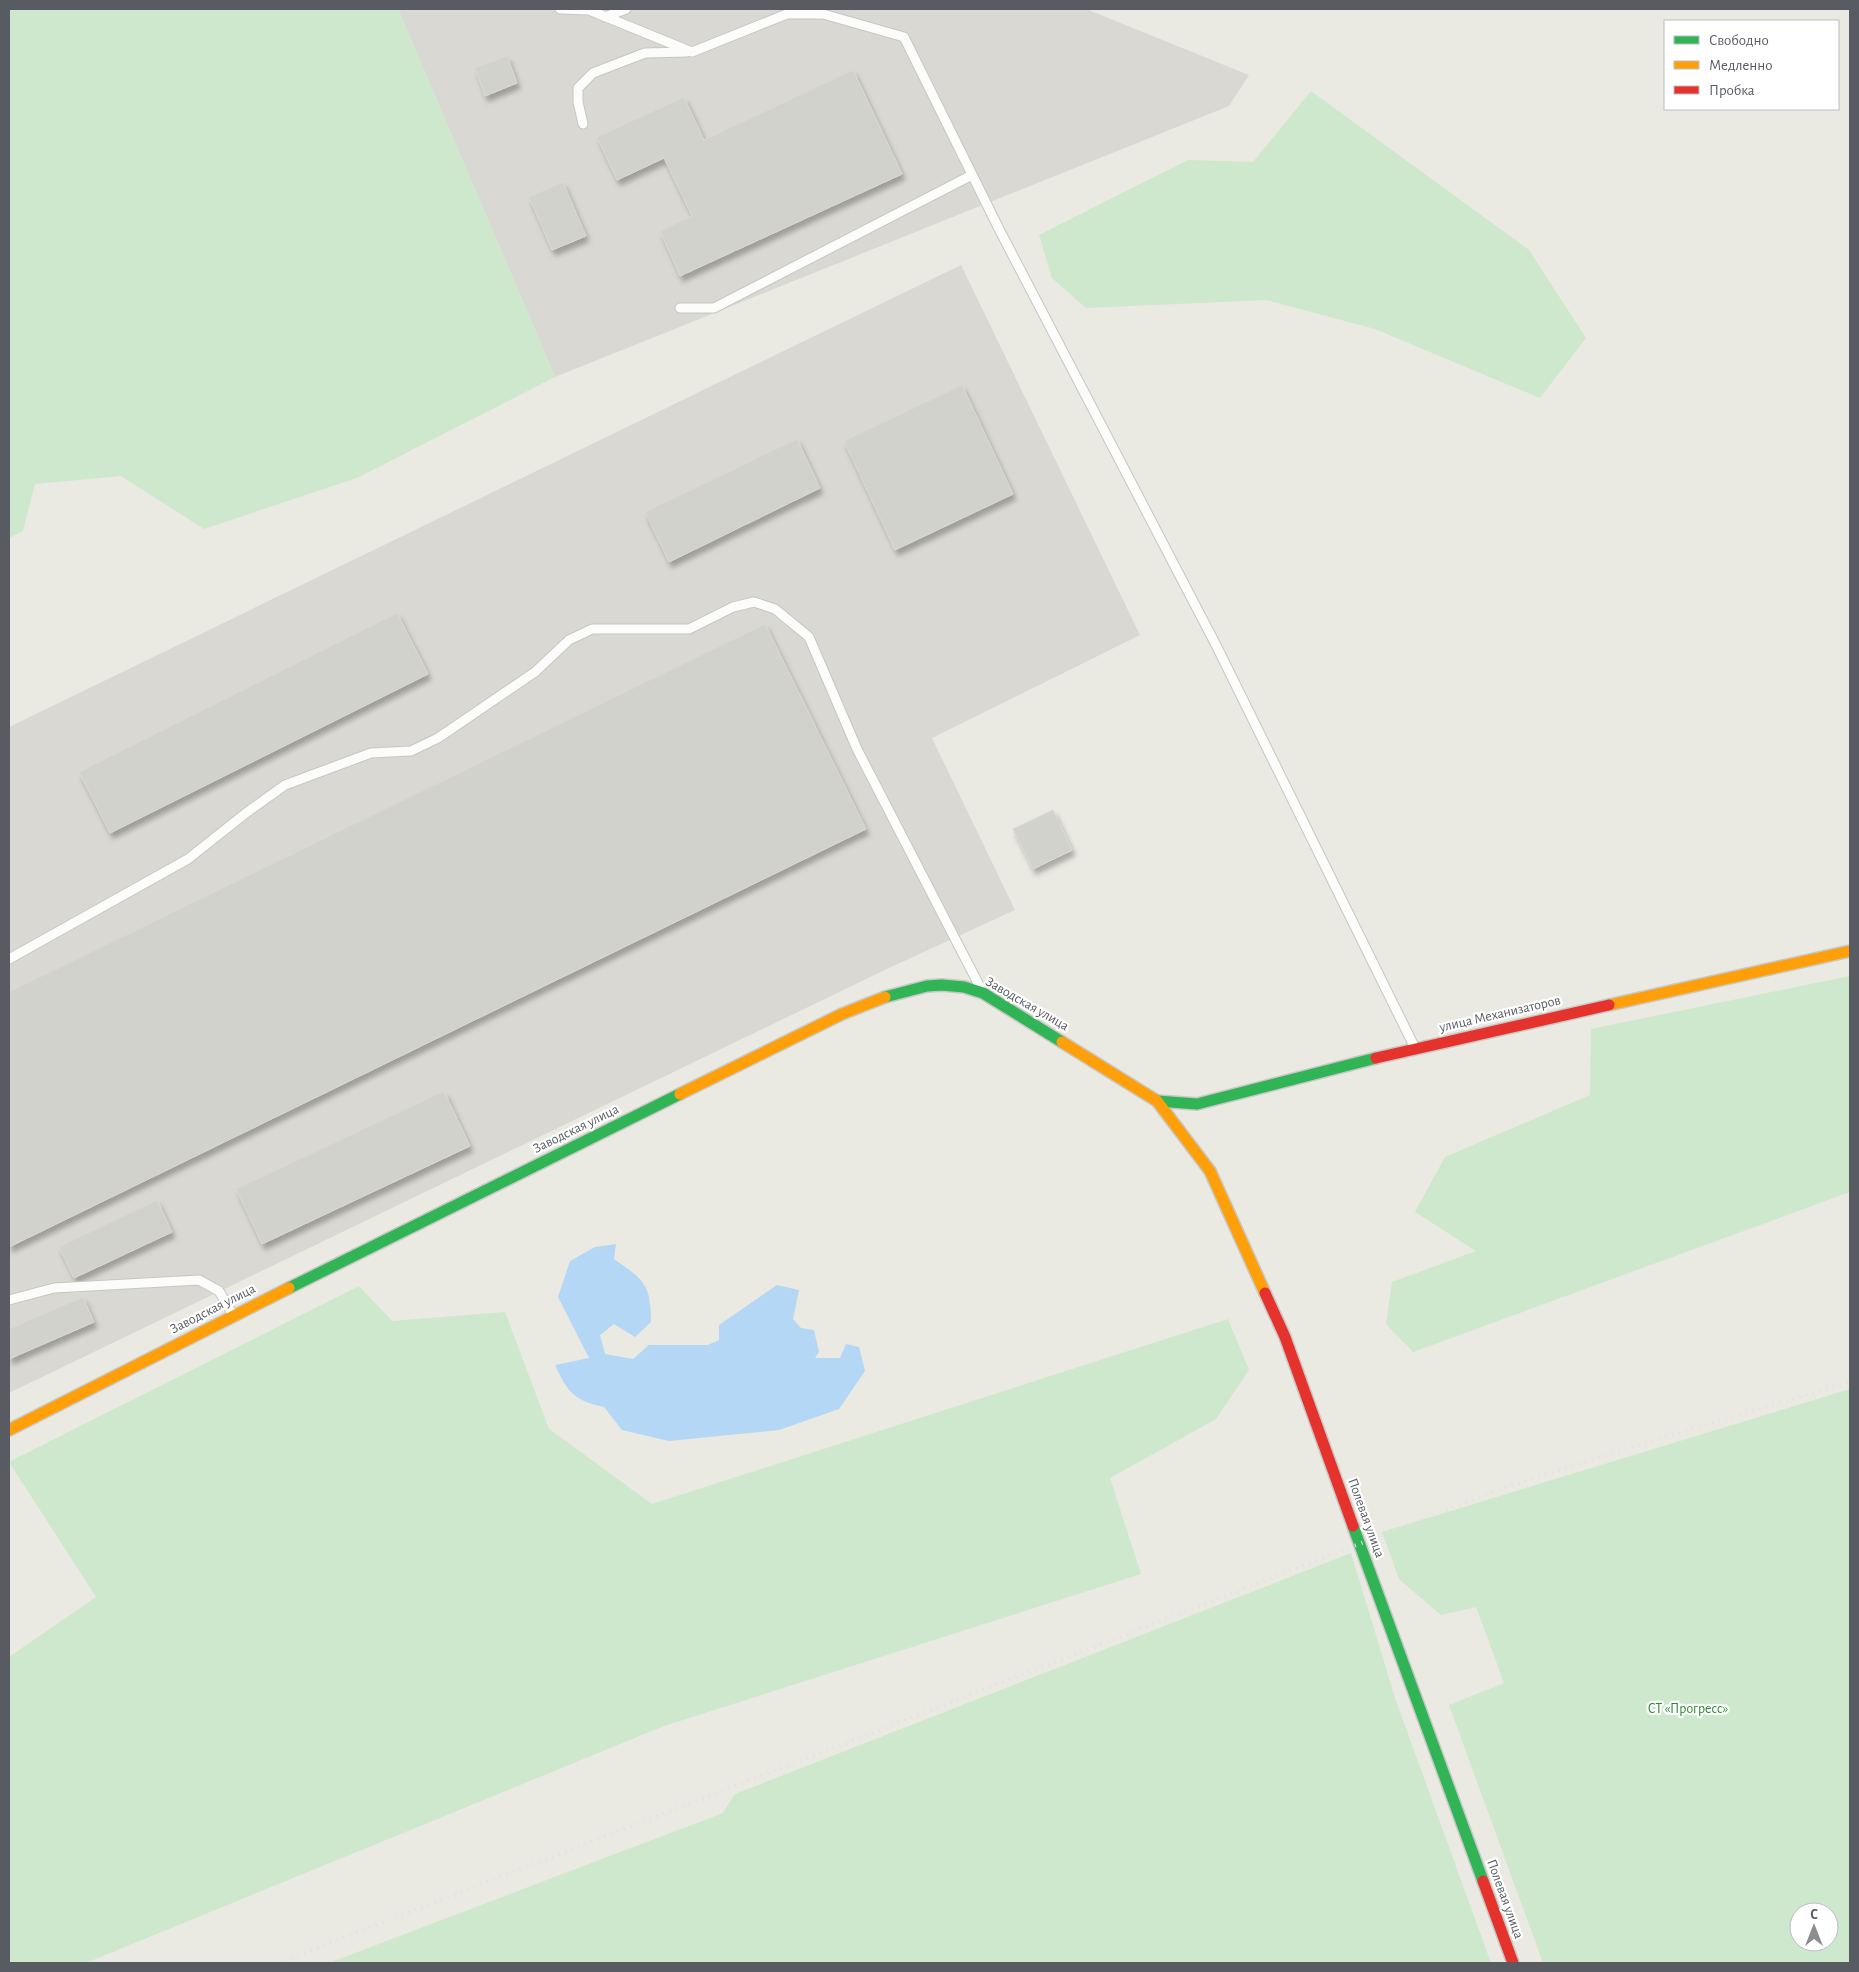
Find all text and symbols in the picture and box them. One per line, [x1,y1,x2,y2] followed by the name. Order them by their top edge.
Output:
[1664,20,1839,110] legend
[1709,33,1769,48] text: Свободно
[1709,58,1773,73] text: Медленно
[1709,83,1755,98] text: Пробка
[983,975,1072,1034] street label: Заводская улица
[1437,993,1562,1035] street label: улица Механизаторов
[531,1102,622,1156] street label: Заводская улица
[168,1281,258,1337] street label: Заводская улица
[1345,1476,1387,1560] street label: Полевая улица
[1648,1702,1728,1716] park label: СТ «Прогресс»
[1484,1857,1526,1941] street label: Полевая улица
[1789,1902,1839,1952] north arrow
[1810,1908,1818,1922] text: С

